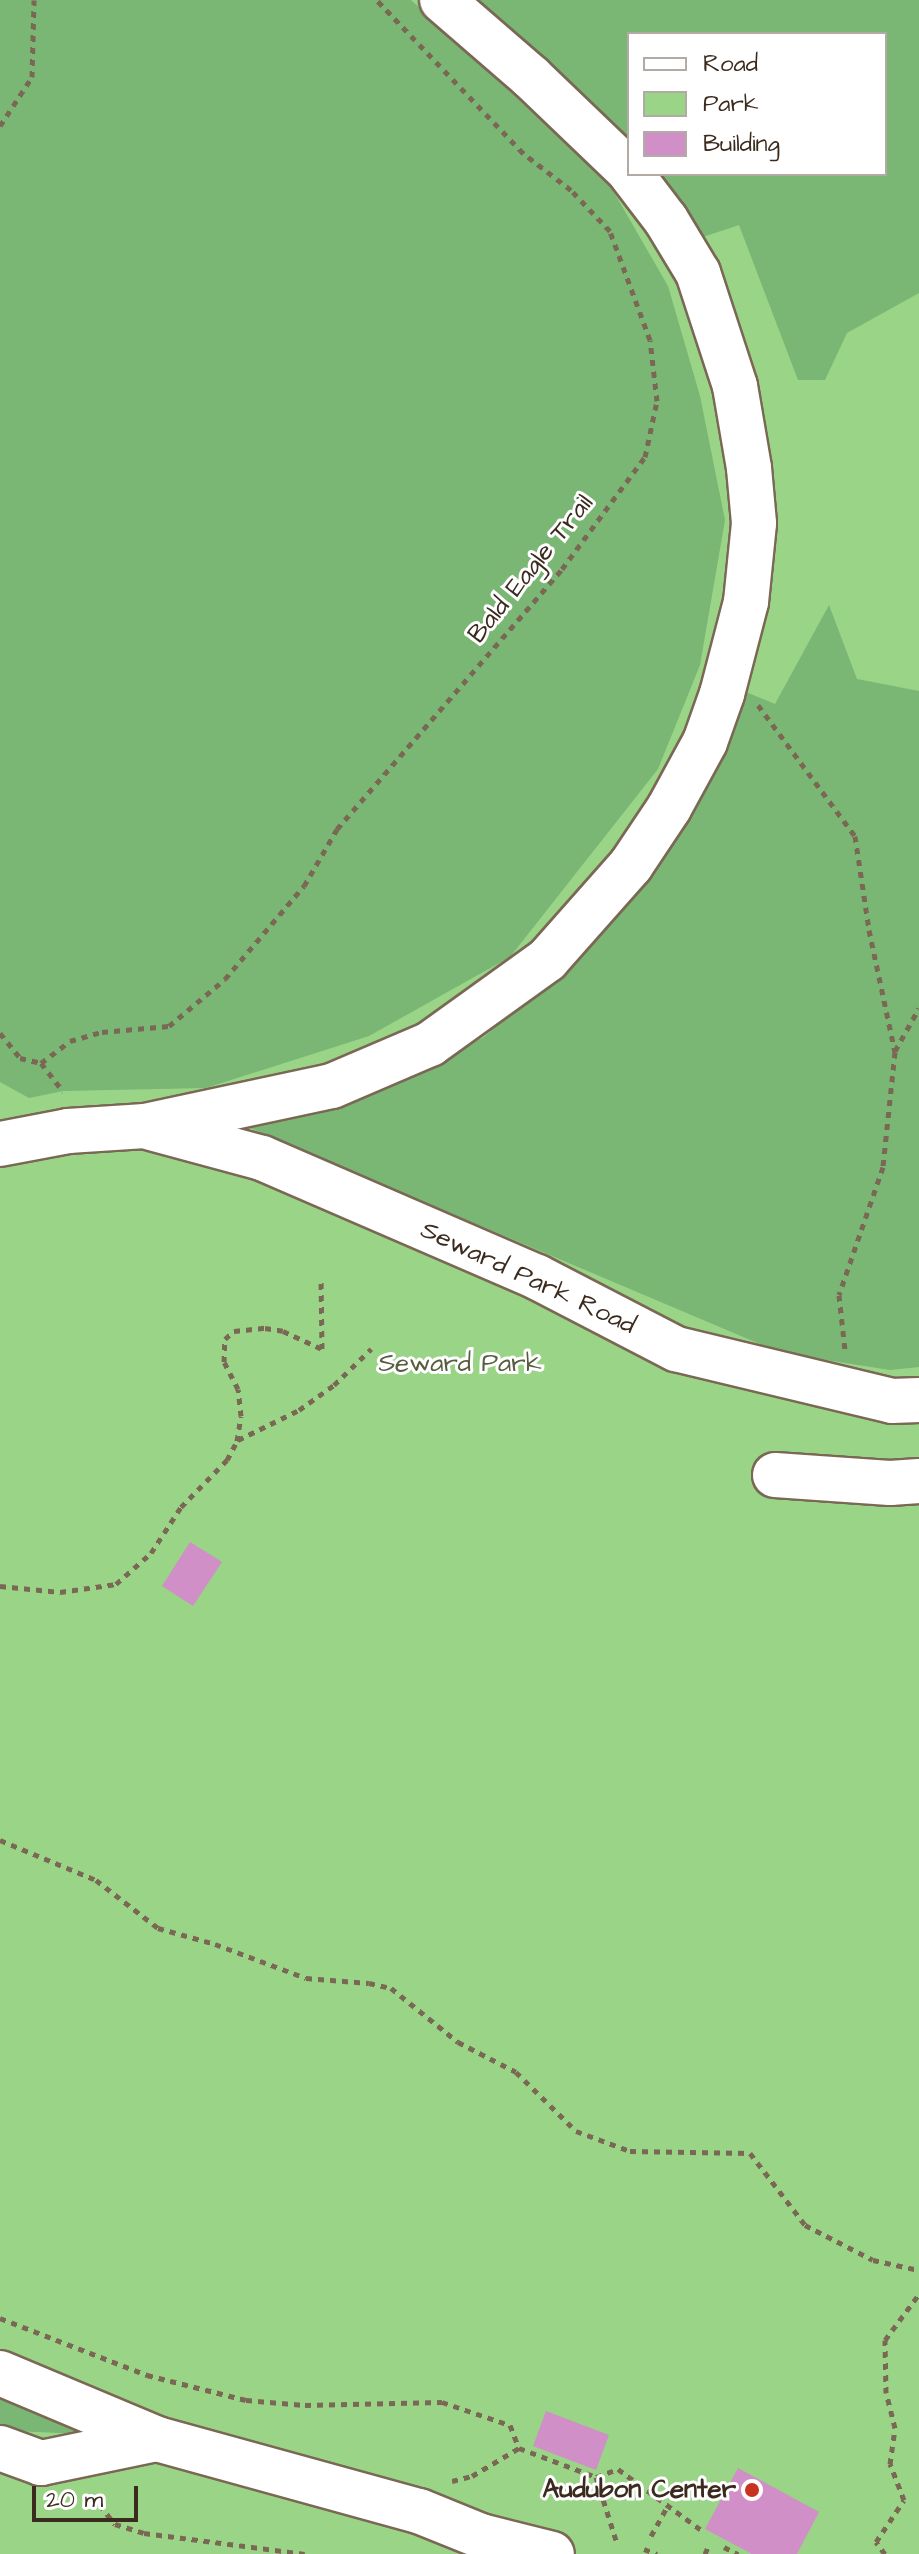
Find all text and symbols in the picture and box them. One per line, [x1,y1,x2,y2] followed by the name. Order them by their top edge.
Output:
[627,32,887,176] legend
[703,47,758,81] text: Road
[703,87,759,121] text: Park
[703,127,780,161] text: Building
[462,488,600,650] street label: Bald Eagle Trail
[416,1215,640,1341] street label: Seward Park Road
[378,1348,542,1380] park label: Seward Park
[36,2470,142,2520] scale bar
[543,2474,736,2506] place label: Audubon Center
[743,2481,761,2499] marker: Audubon Center
[46,2483,103,2517] text: 20 m

